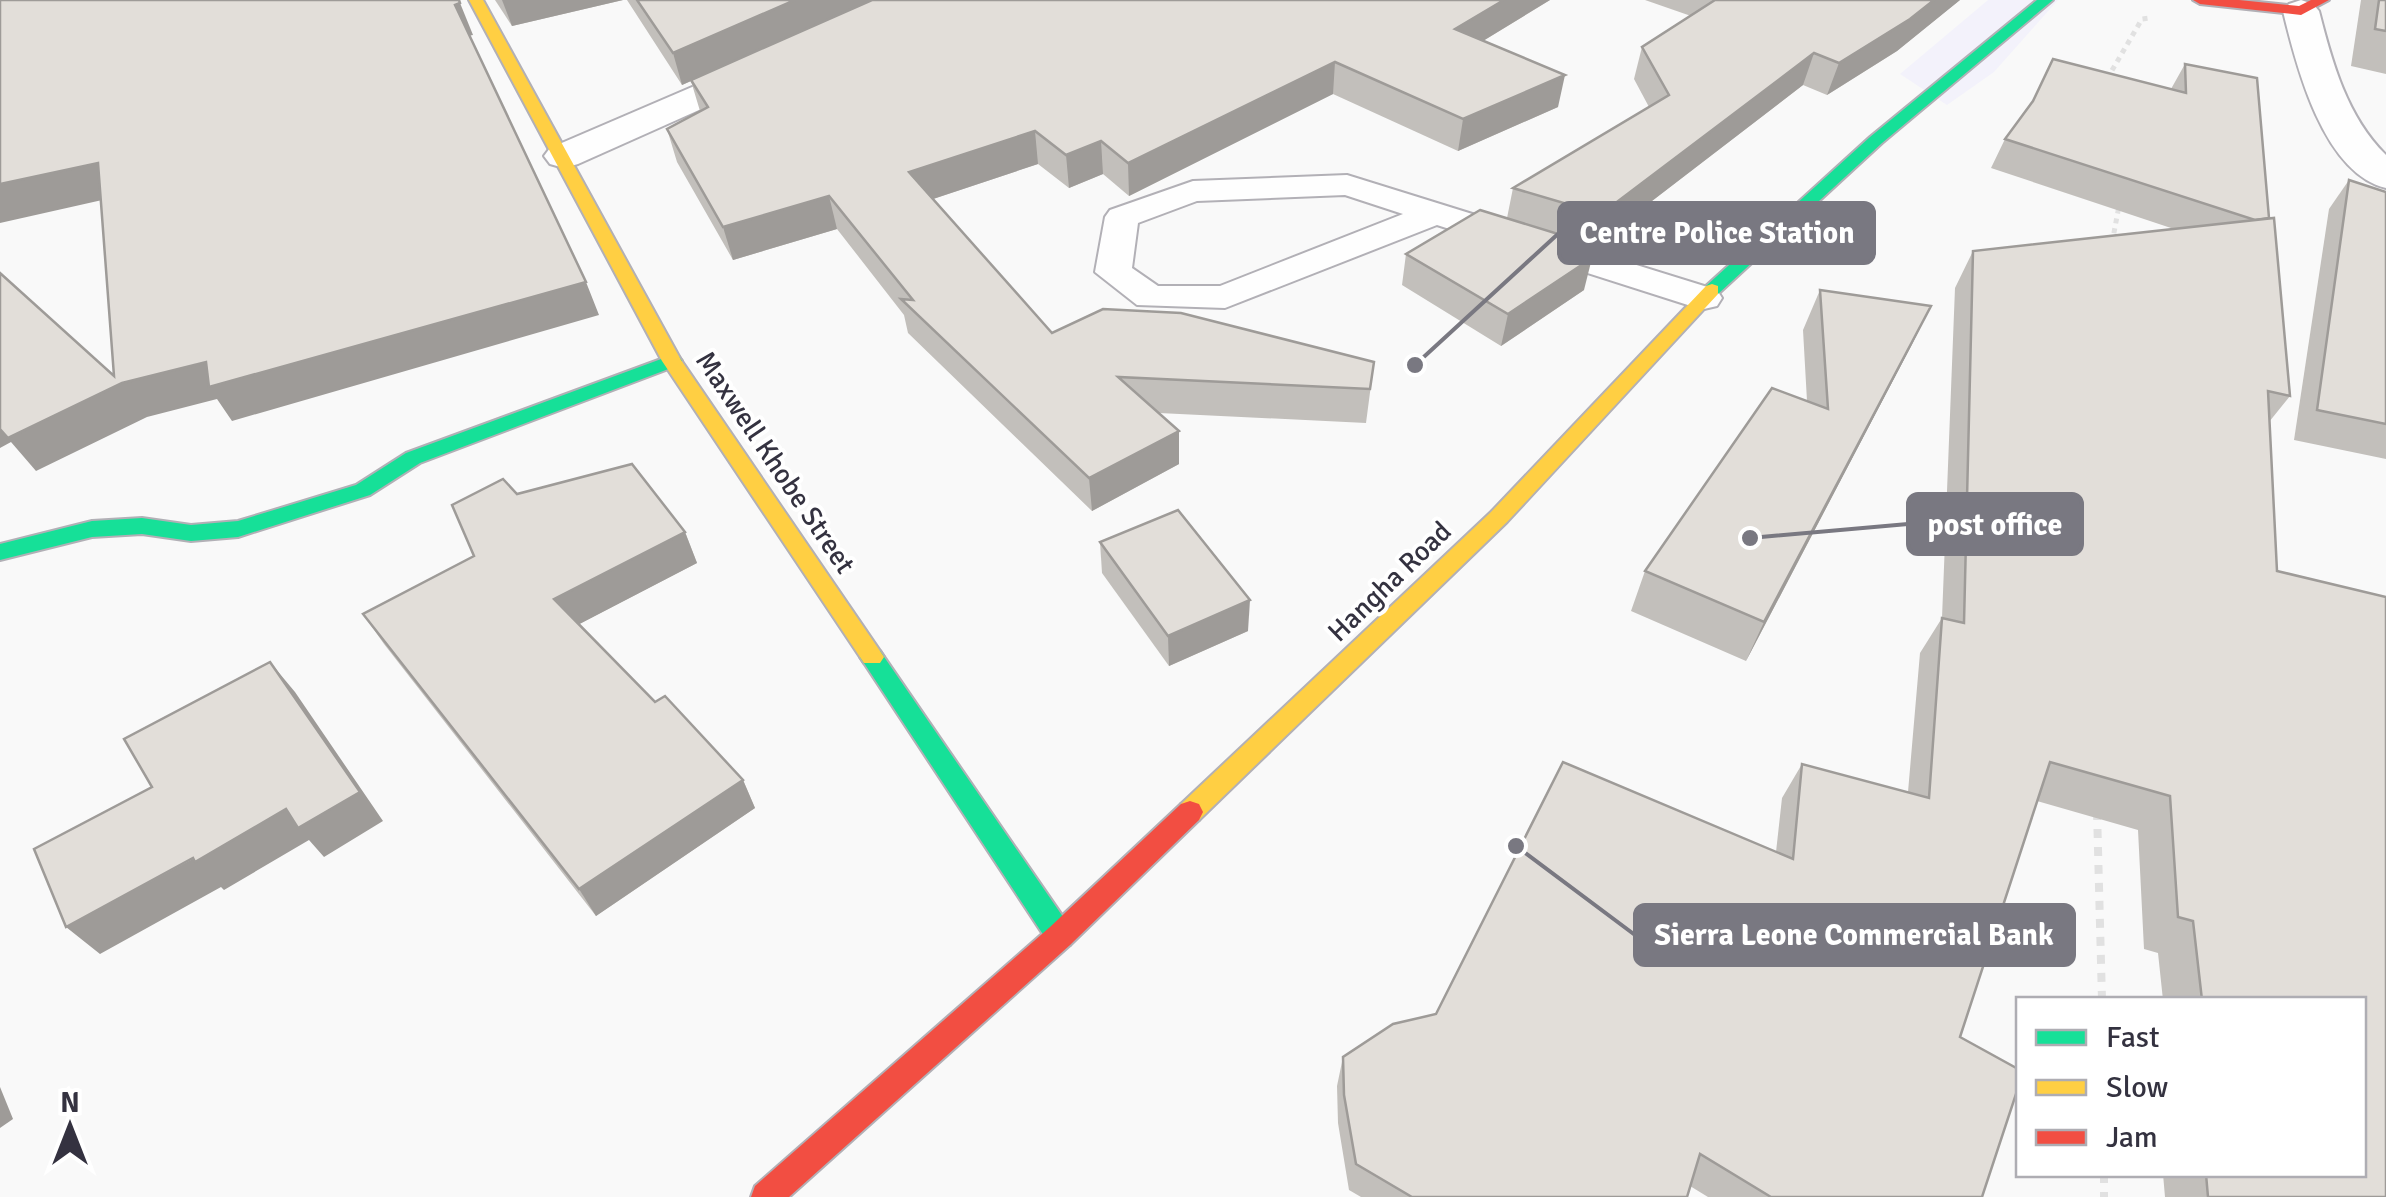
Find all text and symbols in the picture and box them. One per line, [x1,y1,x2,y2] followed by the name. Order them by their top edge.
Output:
[1559,203,1874,263] callout: Centre Police Station
[1579,215,1855,252] text: Centre Police Station
[688,345,862,580] street label: Maxwell Khobe Street
[1908,494,2082,554] callout: post office
[1928,507,2062,544] text: post office
[1321,514,1459,649] street label: Hangha Road
[1635,905,2074,965] callout: Sierra Leone Commercial Bank
[1654,917,2054,954] text: Sierra Leone Commercial Bank
[2016,997,2366,1177] legend
[2106,1019,2159,1056] text: Fast
[2106,1069,2168,1106] text: Slow
[20,1077,120,1177] north arrow
[60,1086,80,1120] text: N
[2106,1119,2158,1156] text: Jam

